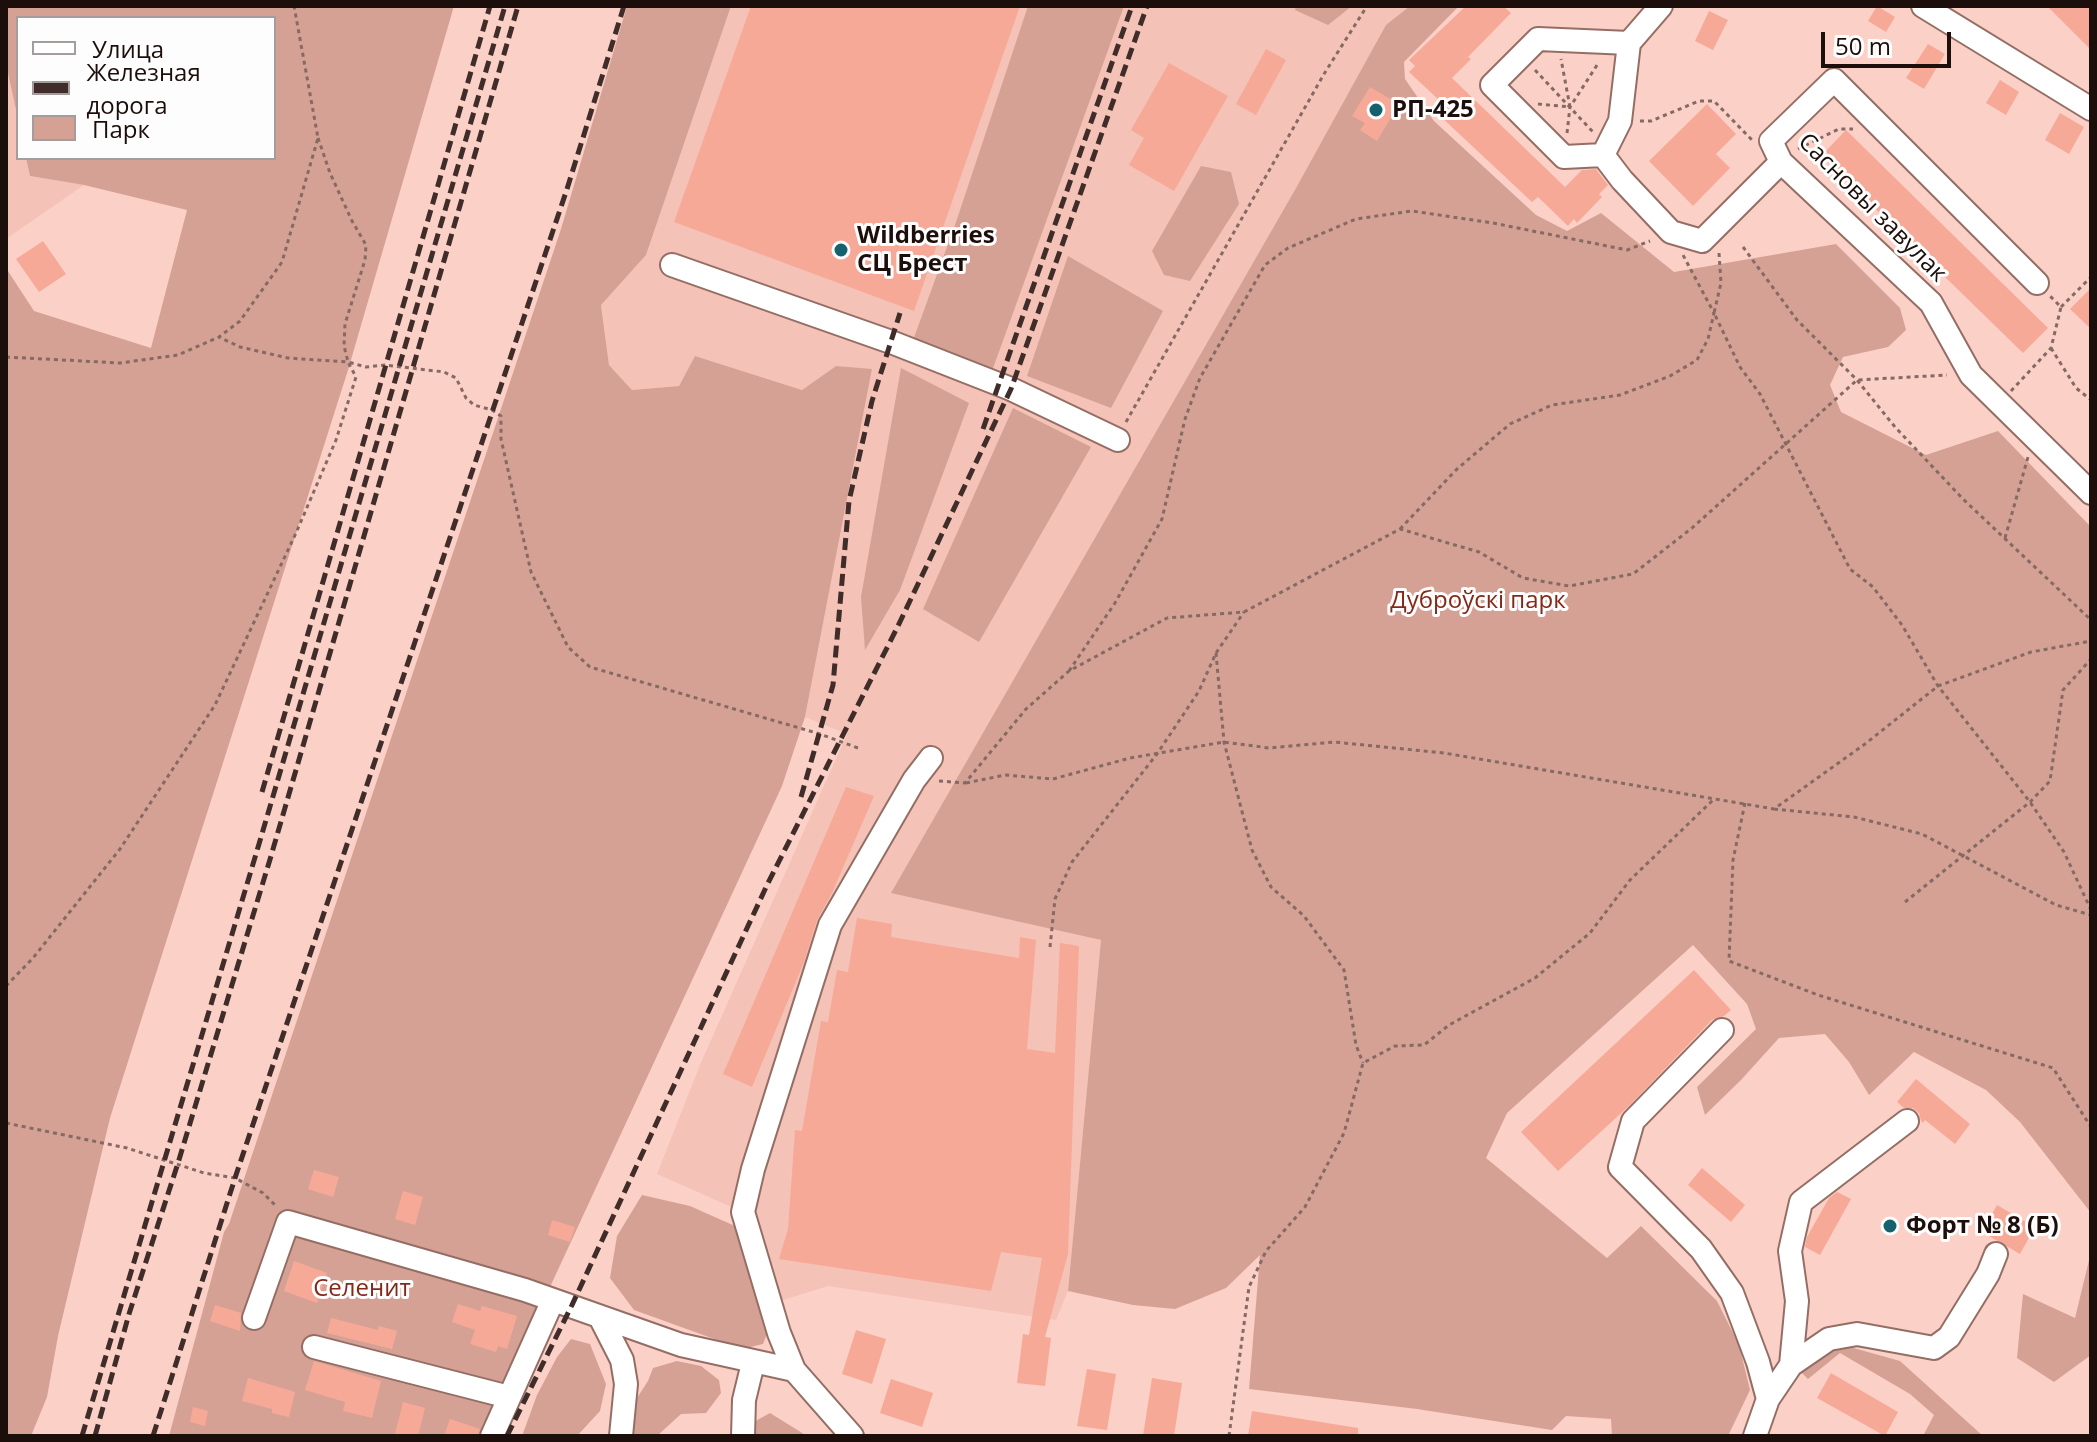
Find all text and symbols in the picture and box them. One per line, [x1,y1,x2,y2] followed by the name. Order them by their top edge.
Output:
[16,16,276,160] legend
[1825,16,1955,66] scale bar
[1835,29,1891,62] text: 50 m
[92,32,164,65] text: Улица
[86,55,201,121] text: Железная дорога
[1392,96,1474,124] place label: РП-425
[1367,101,1385,119] marker: РП-425
[92,112,150,145] text: Парк
[1792,128,1952,288] street label: Сасновы завулак
[857,222,995,278] place label: Wildberries СЦ Брест
[832,241,850,259] marker: Wildberries СЦ Брест
[1390,587,1566,615] park label: Дуброўскі парк
[1906,1212,2059,1240] place label: Форт № 8 (Б)
[1881,1217,1899,1235] marker: Форт № 8 (Б)
[313,1275,411,1303] park label: Селенит

